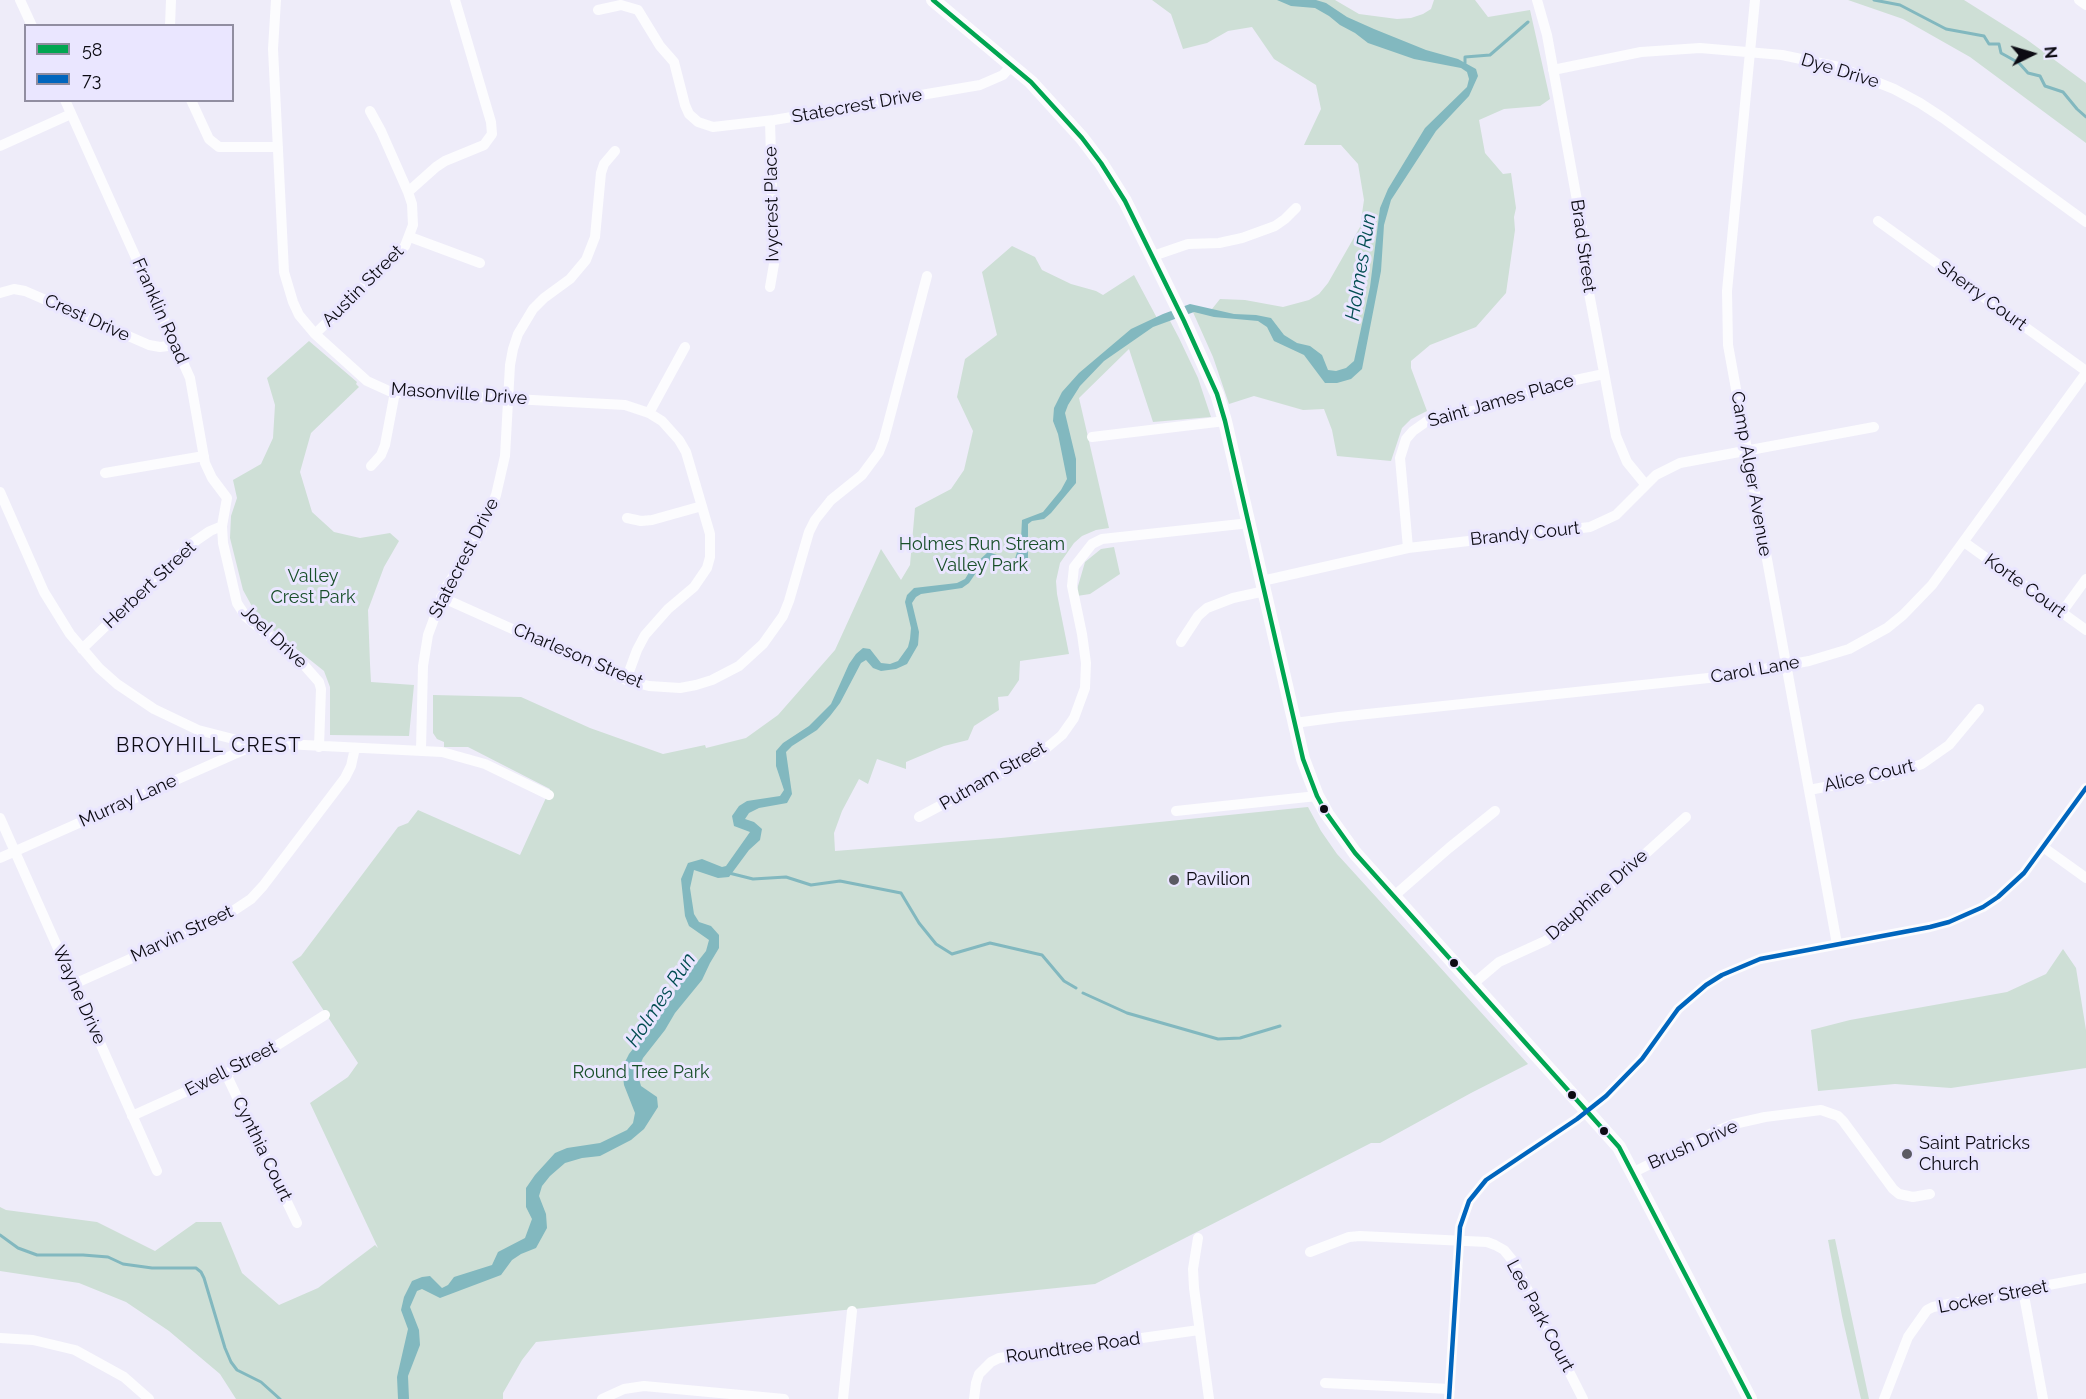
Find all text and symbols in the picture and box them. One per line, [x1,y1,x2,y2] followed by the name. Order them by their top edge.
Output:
[24,24,234,102] legend
[2002,24,2062,84] north arrow
[82,39,102,60] text: 58
[2040,45,2060,59] text: N
[1798,49,1882,93] street label: Dye Drive
[82,69,101,90] text: 73
[790,84,924,128] street label: Statecrest Drive
[760,146,784,262] street label: Ivycrest Place
[1566,198,1600,294] street label: Brad Street
[1341,212,1381,322] water label: Holmes Run
[318,241,408,331] street label: Austin Street
[127,255,193,367] street label: Franklin Road
[1933,256,2031,336] street label: Sherry Court
[41,290,133,346] street label: Crest Drive
[1426,370,1576,432] street label: Saint James Place
[390,378,528,410] street label: Masonville Drive
[1726,390,1776,558] street label: Camp Alger Avenue
[424,494,504,622] street label: Statecrest Drive
[1469,517,1581,551] street label: Brandy Court
[899,534,1065,576] park label: Holmes Run Stream Valley Park
[99,537,201,633] street label: Herbert Street
[1980,549,2070,623] street label: Korte Court
[270,566,356,608] park label: Valley Crest Park
[237,601,311,673] street label: Joel Drive
[510,619,646,693] street label: Charleson Street
[1709,652,1801,688] street label: Carol Lane
[116,734,302,758] district label: BROYHILL CREST
[936,737,1050,815] street label: Putnam Street
[1822,755,1916,797] street label: Alice Court
[76,770,180,832] street label: Murray Lane
[1318,803,1330,815] unlabelled marker
[1542,845,1652,945] street label: Dauphine Drive
[1186,869,1250,891] place label: Pavilion
[1167,873,1181,887] marker: Pavilion
[127,901,237,967] street label: Marvin Street
[48,942,110,1048] street label: Wayne Drive
[621,948,701,1052] water label: Holmes Run
[1448,957,1460,969] unlabelled marker
[182,1037,280,1101] street label: Ewell Street
[572,1062,710,1084] park label: Round Tree Park
[1566,1089,1578,1101] unlabelled marker
[227,1093,297,1205] street label: Cynthia Court
[1645,1116,1741,1174] street label: Brush Drive
[1598,1125,1610,1137] unlabelled marker
[1919,1133,2030,1176] place label: Saint Patricks Church
[1900,1147,1914,1161] marker: Saint Patricks Church
[1501,1256,1579,1376] street label: Lee Park Court
[1936,1276,2050,1318] street label: Locker Street
[1004,1328,1142,1368] street label: Roundtree Road

